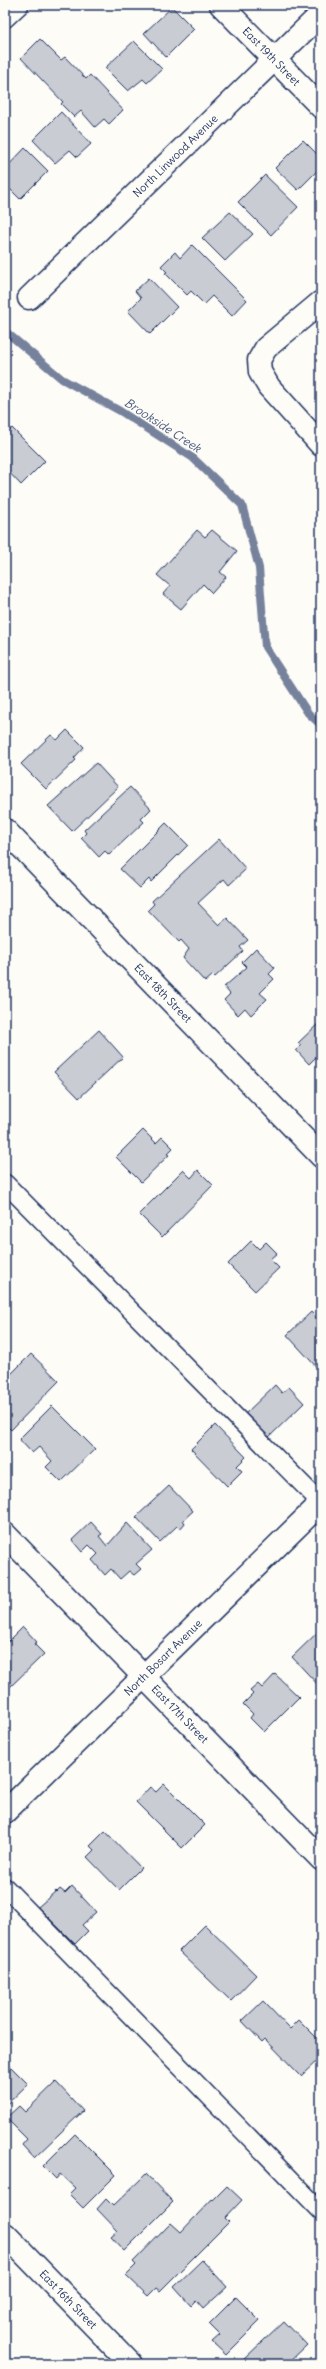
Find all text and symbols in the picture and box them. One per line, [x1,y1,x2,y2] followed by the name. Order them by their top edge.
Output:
[240,24,303,89] street label: East 19th Street
[130,111,221,200] street label: North Linwood Avenue
[122,395,205,456] water label: Brookside Creek
[131,961,195,1026] street label: East 18th Street
[121,1616,205,1699] street label: North Bosart Avenue
[149,1682,212,1746] street label: East 17th Street
[37,2267,100,2332] street label: East 16th Street

